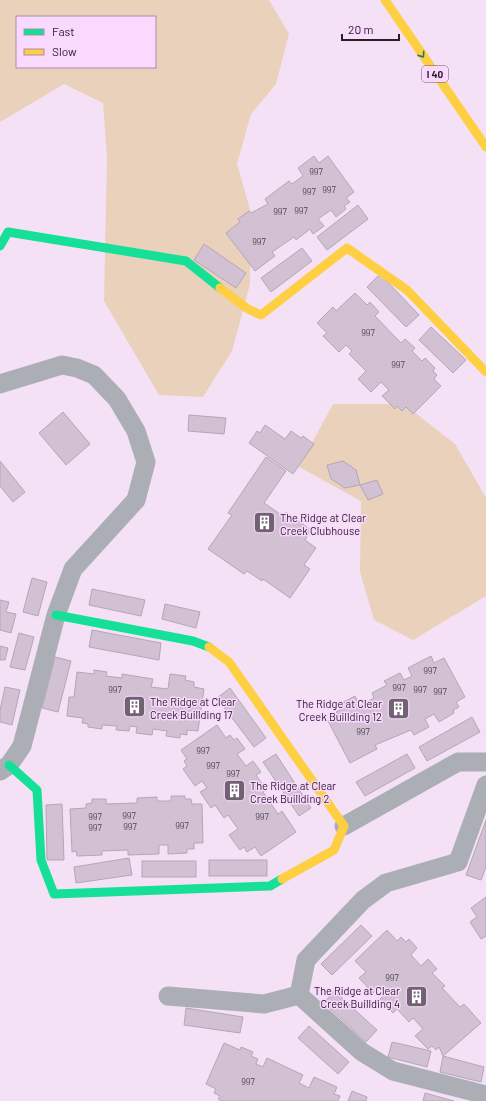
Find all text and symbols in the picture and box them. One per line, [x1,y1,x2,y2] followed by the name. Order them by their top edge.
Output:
[16,16,156,68] legend
[342,16,399,42] scale bar
[348,22,374,36] text: 20 m
[52,24,75,38] text: Fast
[52,44,77,58] text: Slow
[417,51,424,58] one-way arrow
[422,66,448,82] road number: I 40
[309,166,324,177] house number: 997
[322,184,337,195] house number: 997
[302,186,317,197] house number: 997
[294,205,309,216] house number: 997
[273,206,288,217] house number: 997
[252,236,267,247] house number: 997
[361,327,376,338] house number: 997
[391,359,406,370] house number: 997
[251,510,277,536] building icon: The Ridge at Clear Creek Clubhouse
[280,511,366,537] place label: The Ridge at Clear Creek Clubhouse
[423,665,438,676] house number: 997
[392,682,407,693] house number: 997
[108,684,123,695] house number: 997
[413,684,428,695] house number: 997
[433,686,448,697] house number: 997
[122,694,148,720] building icon: The Ridge at Clear Creek Buillding 17
[150,695,236,721] place label: The Ridge at Clear Creek Buillding 17
[385,696,411,722] building icon: The Ridge at Clear Creek Buillding 12
[296,697,382,723] place label: The Ridge at Clear Creek Buillding 12
[356,726,371,737] house number: 997
[196,745,211,756] house number: 997
[206,760,221,771] house number: 997
[226,768,241,779] house number: 997
[221,778,247,804] building icon: The Ridge at Clear Creek Buillding 2
[250,779,336,805] place label: The Ridge at Clear Creek Buillding 2
[122,810,137,821] house number: 997
[88,811,103,822] house number: 997
[255,811,270,822] house number: 997
[175,820,190,831] house number: 997
[123,821,138,832] house number: 997
[88,822,103,833] house number: 997
[385,972,400,983] house number: 997
[403,983,429,1009] building icon: The Ridge at Clear Creek Buillding 4
[314,984,400,1010] place label: The Ridge at Clear Creek Buillding 4
[241,1076,256,1087] house number: 997

